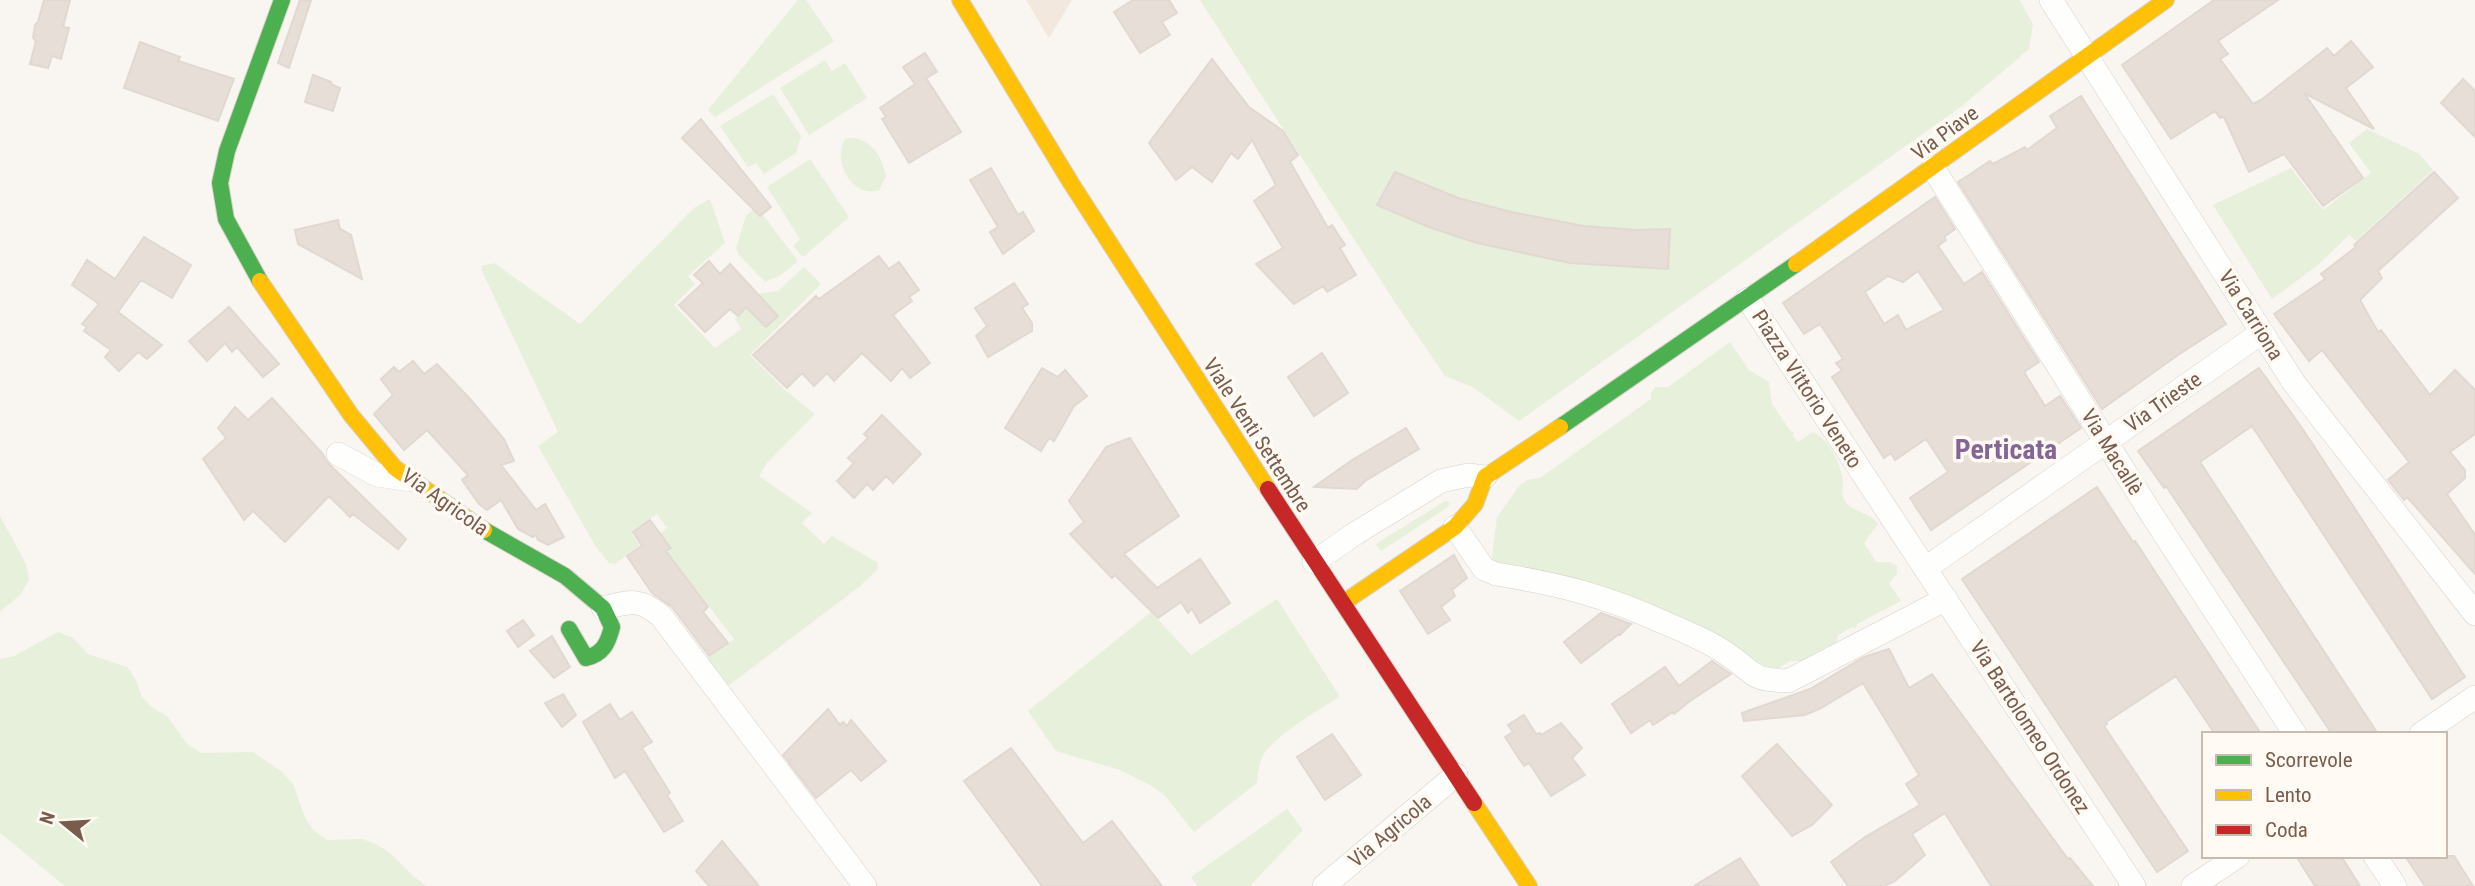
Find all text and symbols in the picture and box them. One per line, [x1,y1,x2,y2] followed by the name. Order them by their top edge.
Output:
[1907,101,1983,165] street label: Via Piave
[2214,265,2288,365] street label: Via Carriona
[1747,306,1867,472] street label: Piazza Vittorio Veneto
[1198,354,1316,517] street label: Viale Venti Settembre
[2120,367,2206,437] street label: Via Trieste
[2076,405,2148,499] street label: Via Macallè
[1955,433,2057,466] district label: Perticata
[397,463,493,541] street label: Via Agricola
[1965,636,2095,818] street label: Via Bartolomeo Ordonez
[2202,732,2447,858] legend
[2265,748,2353,772] text: Scorrevole
[2265,783,2312,807] text: Lento
[28,788,98,858] north arrow
[1344,790,1436,872] street label: Via Agricola
[35,809,60,827] text: N
[2265,818,2308,842] text: Coda

